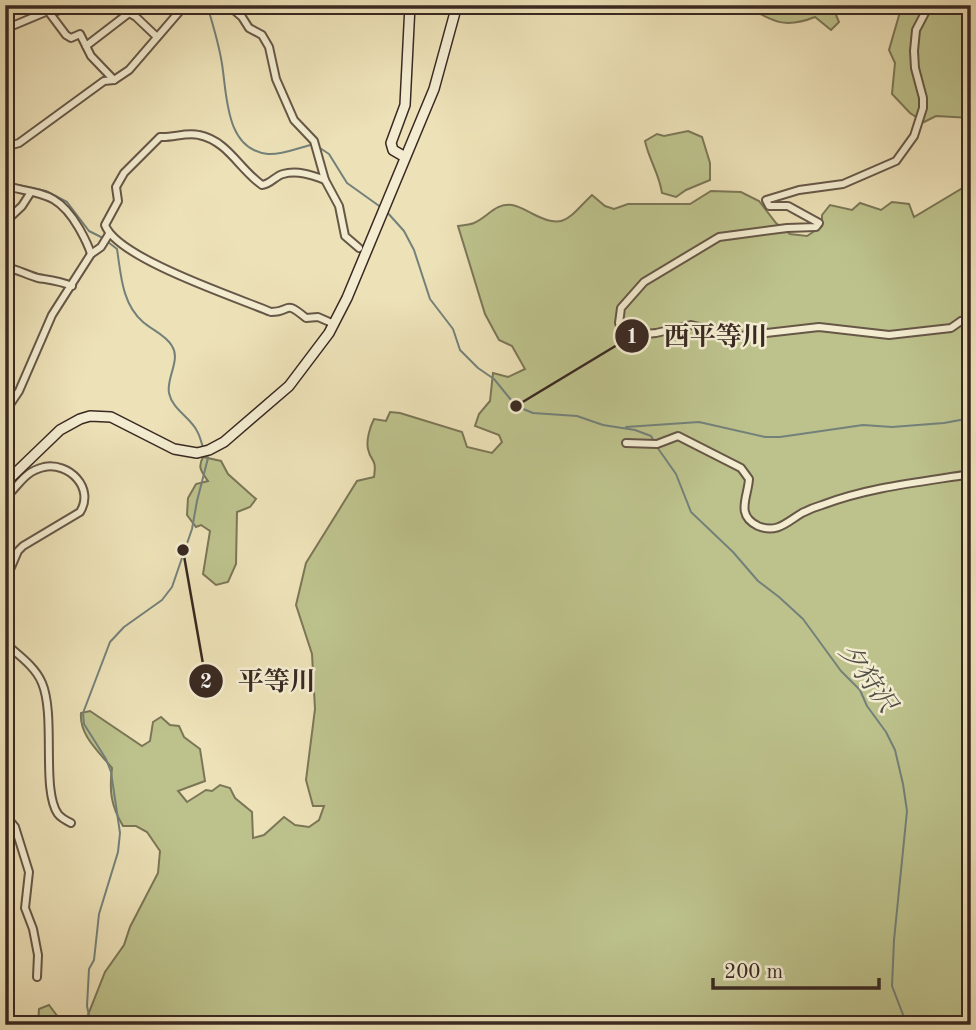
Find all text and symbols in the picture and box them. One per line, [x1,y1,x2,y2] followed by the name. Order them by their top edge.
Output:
[615,312,782,359] callout: 西平等川
[664,322,768,351] text: 西平等川
[626,327,638,348] text: 1
[833,638,903,720] water label: 夕狩沢
[189,658,330,705] callout: 平等川
[238,667,316,696] text: 平等川
[200,672,212,693] text: 2
[713,946,880,990] scale bar
[724,962,783,983] text: 200 m

